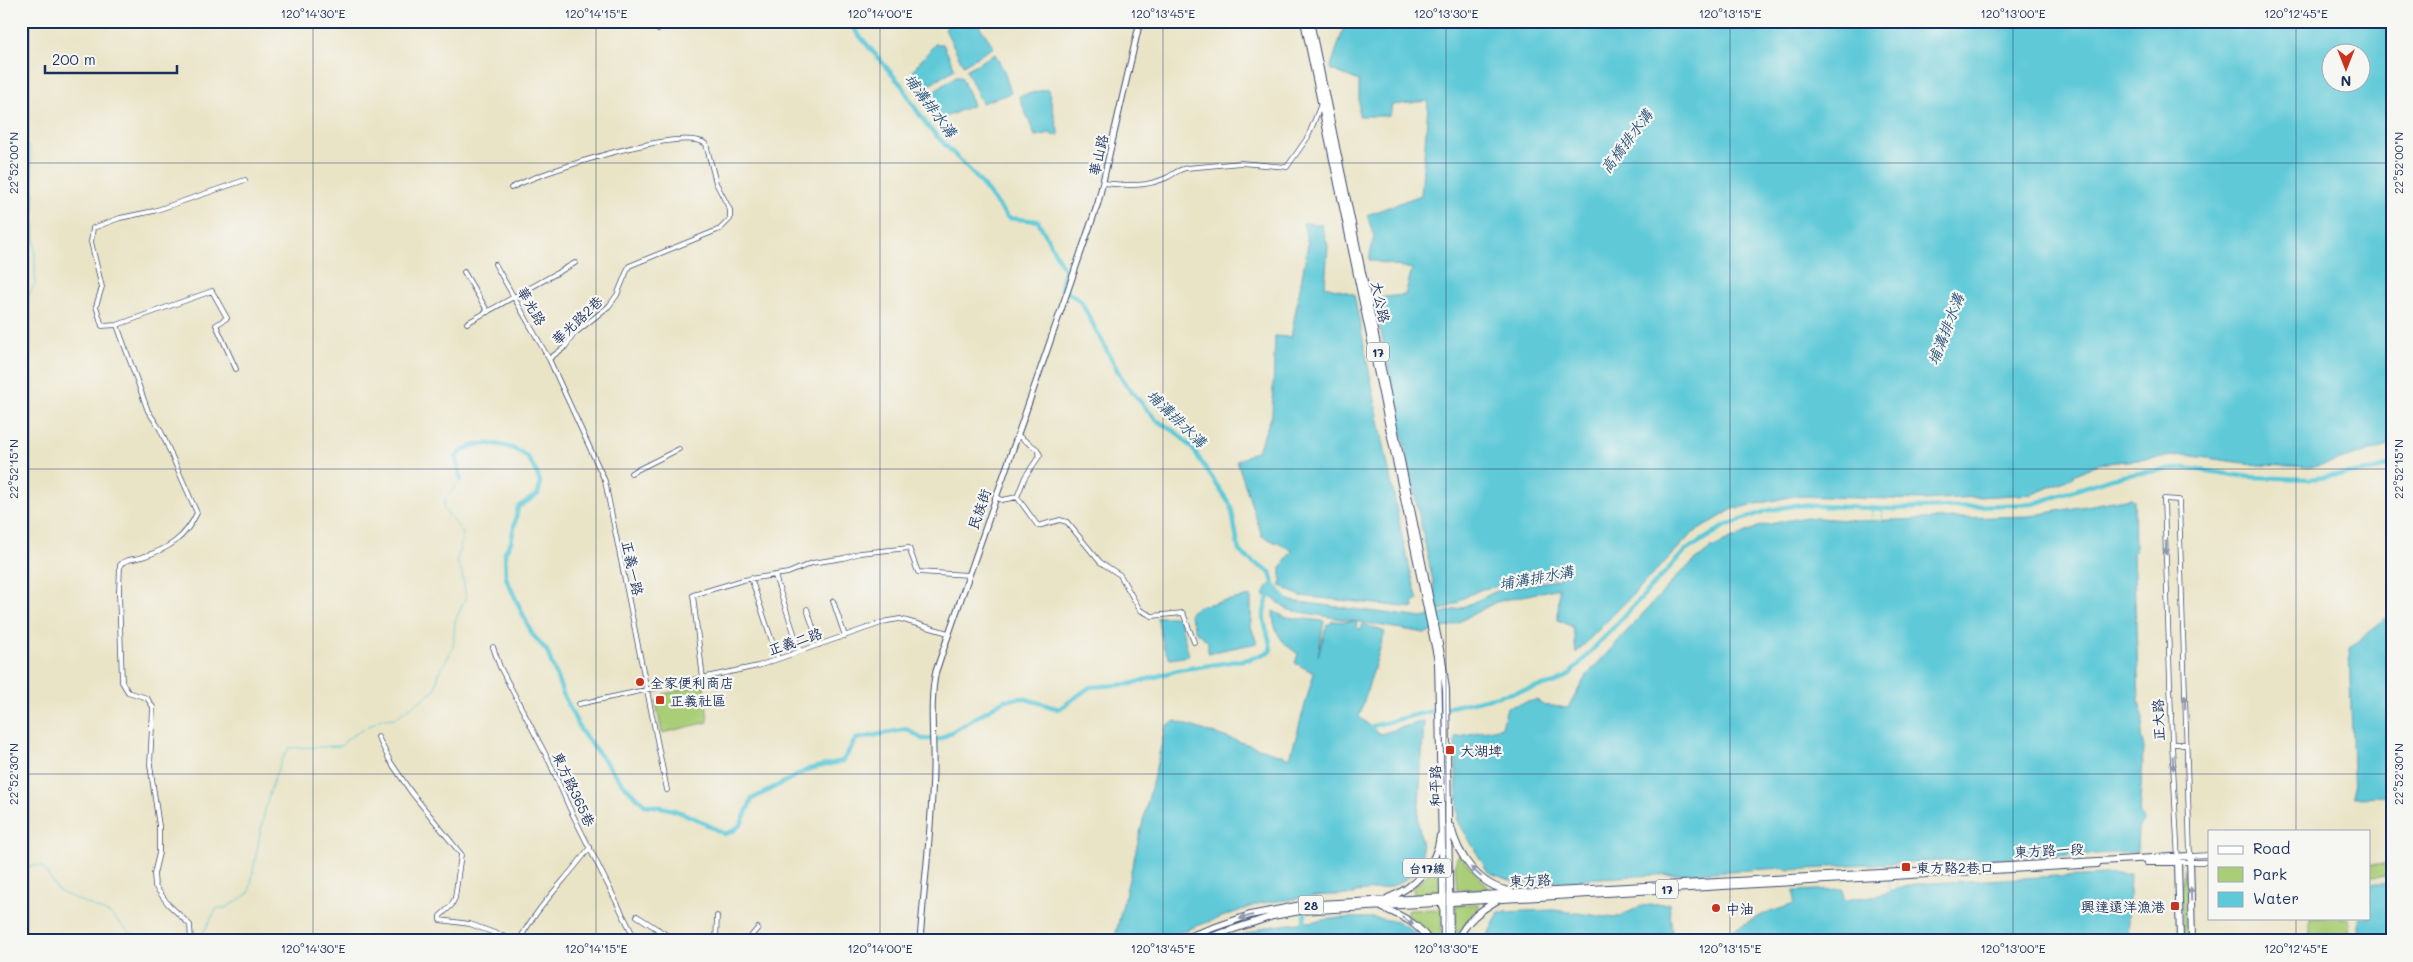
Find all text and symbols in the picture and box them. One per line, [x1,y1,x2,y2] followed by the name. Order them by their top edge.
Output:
[281,5,345,21] text: 120°14'30"E
[565,5,627,21] text: 120°14'15"E
[847,5,913,21] text: 120°14'00"E
[1131,5,1195,21] text: 120°13'45"E
[1414,5,1478,21] text: 120°13'30"E
[1699,5,1761,21] text: 120°13'15"E
[1980,5,2046,21] text: 120°13'00"E
[2264,5,2328,21] text: 120°12'45"E
[45,42,178,74] scale bar
[2320,42,2370,92] north arrow
[52,49,96,69] text: 200 m
[900,69,963,143] water label: 埔溝排水溝
[2341,72,2351,91] text: N
[1595,103,1658,177] water label: 高橋排水溝
[5,132,21,194] text: 22°52'00"N
[1084,132,1112,178] street label: 華山路
[2390,132,2406,194] text: 22°52'00"N
[1367,279,1395,325] street label: 大公路
[513,283,551,329] street label: 華光路
[1922,289,1968,368] water label: 埔溝排水溝
[547,291,608,349] street label: 華光路2巷
[1367,342,1389,362] road number: 17
[1143,385,1212,453] water label: 埔溝排水溝
[5,439,21,499] text: 22°52'15"N
[2390,439,2406,499] text: 22°52'15"N
[963,486,995,532] street label: 民族街
[618,539,648,597] street label: 正義一路
[2162,540,2170,556] one-way arrow
[1497,560,1577,593] water label: 埔溝排水溝
[765,623,825,659] street label: 正義二路
[650,673,734,692] place label: 全家便利商店
[634,676,646,688] marker: 全家便利商店
[670,691,726,710] place label: 正義社區
[654,694,666,706] marker: 正義社區
[2181,694,2189,710] one-way arrow
[2148,699,2168,741] street label: 正大路
[1460,741,1502,760] place label: 大湖埤
[5,743,21,805] text: 22°52'30"N
[2390,743,2406,805] text: 22°52'30"N
[1444,744,1456,756] marker: 大湖埤
[548,748,600,831] street label: 東方路365巷
[2169,755,2177,771] one-way arrow
[1425,765,1445,807] street label: 和平路
[2208,830,2370,920] legend
[2253,838,2290,858] text: Road
[2014,839,2084,861] street label: 東方路一段
[1403,858,1451,878] road number: 台17線
[1916,858,1994,877] place label: 東方路2巷口
[1900,861,1912,873] marker: 東方路2巷口
[2253,864,2287,884] text: Park
[1471,866,1483,878] one-way arrow
[1509,869,1551,891] street label: 東方路
[1656,880,1678,899] road number: 17
[2187,886,2195,902] one-way arrow
[2253,888,2299,908] text: Water
[1298,896,1324,914] road number: 28
[2081,897,2165,916] place label: 興達遠洋漁港
[1726,899,1754,918] place label: 中油
[2169,900,2181,912] marker: 興達遠洋漁港
[1710,902,1722,914] marker: 中油
[1238,913,1253,921] one-way arrow
[1402,916,1415,925] one-way arrow
[281,940,345,956] text: 120°14'30"E
[565,940,627,956] text: 120°14'15"E
[847,940,913,956] text: 120°14'00"E
[1131,940,1195,956] text: 120°13'45"E
[1414,940,1478,956] text: 120°13'30"E
[1699,940,1761,956] text: 120°13'15"E
[1980,940,2046,956] text: 120°13'00"E
[2264,940,2328,956] text: 120°12'45"E

